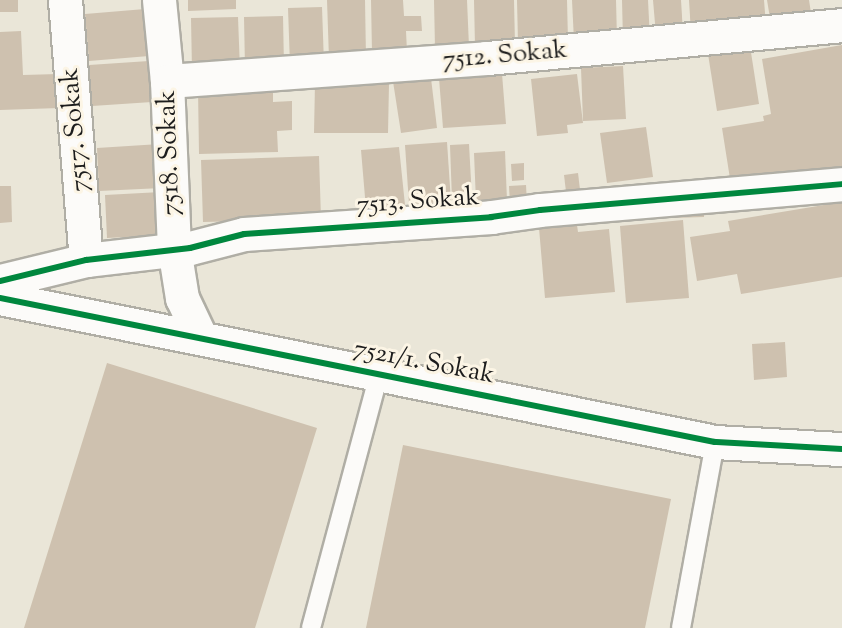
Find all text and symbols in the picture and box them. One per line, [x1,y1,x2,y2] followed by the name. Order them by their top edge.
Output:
[441,35,569,77] street label: 7512. Sokak
[55,67,97,193] street label: 7517. Sokak
[152,90,188,216] street label: 7518. Sokak
[355,182,481,222] street label: 7513. Sokak
[351,334,497,392] street label: 7521/1. Sokak

